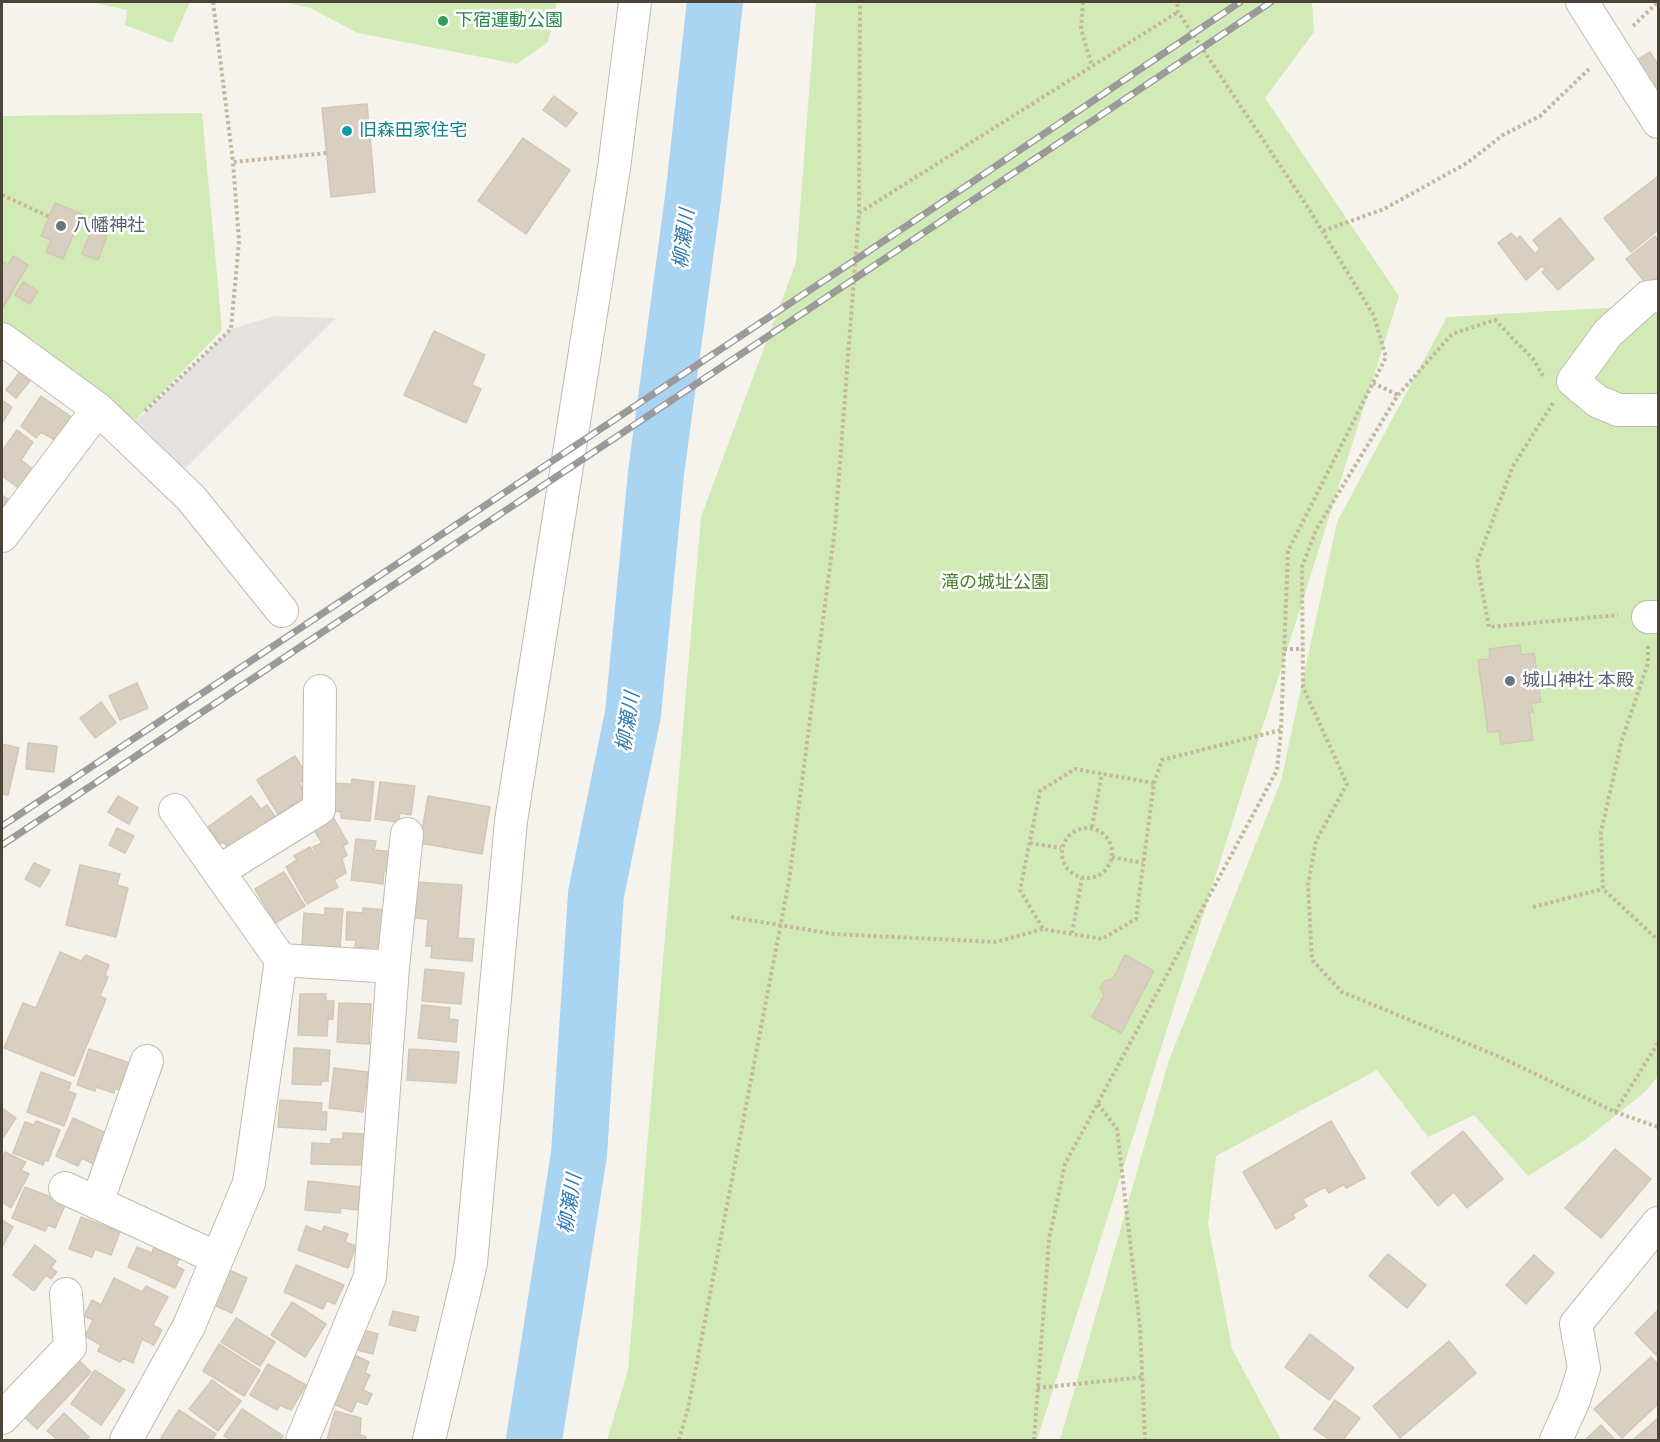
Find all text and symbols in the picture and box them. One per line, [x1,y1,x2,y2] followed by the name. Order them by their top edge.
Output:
[455,10,563,32] place label: 下宿運動公園
[436,14,450,28] marker: 下宿運動公園
[359,120,467,142] place label: 旧森田家住宅
[340,124,354,138] marker: 旧森田家住宅
[669,208,701,270] water label: 柳瀬川
[73,215,145,237] place label: 八幡神社
[54,219,68,233] marker: 八幡神社
[941,572,1049,594] park label: 滝の城址公園
[1522,670,1634,692] place label: 城山神社 本殿
[1503,674,1517,688] marker: 城山神社 本殿
[612,690,646,754] water label: 柳瀬川
[554,1172,588,1236] water label: 柳瀬川

